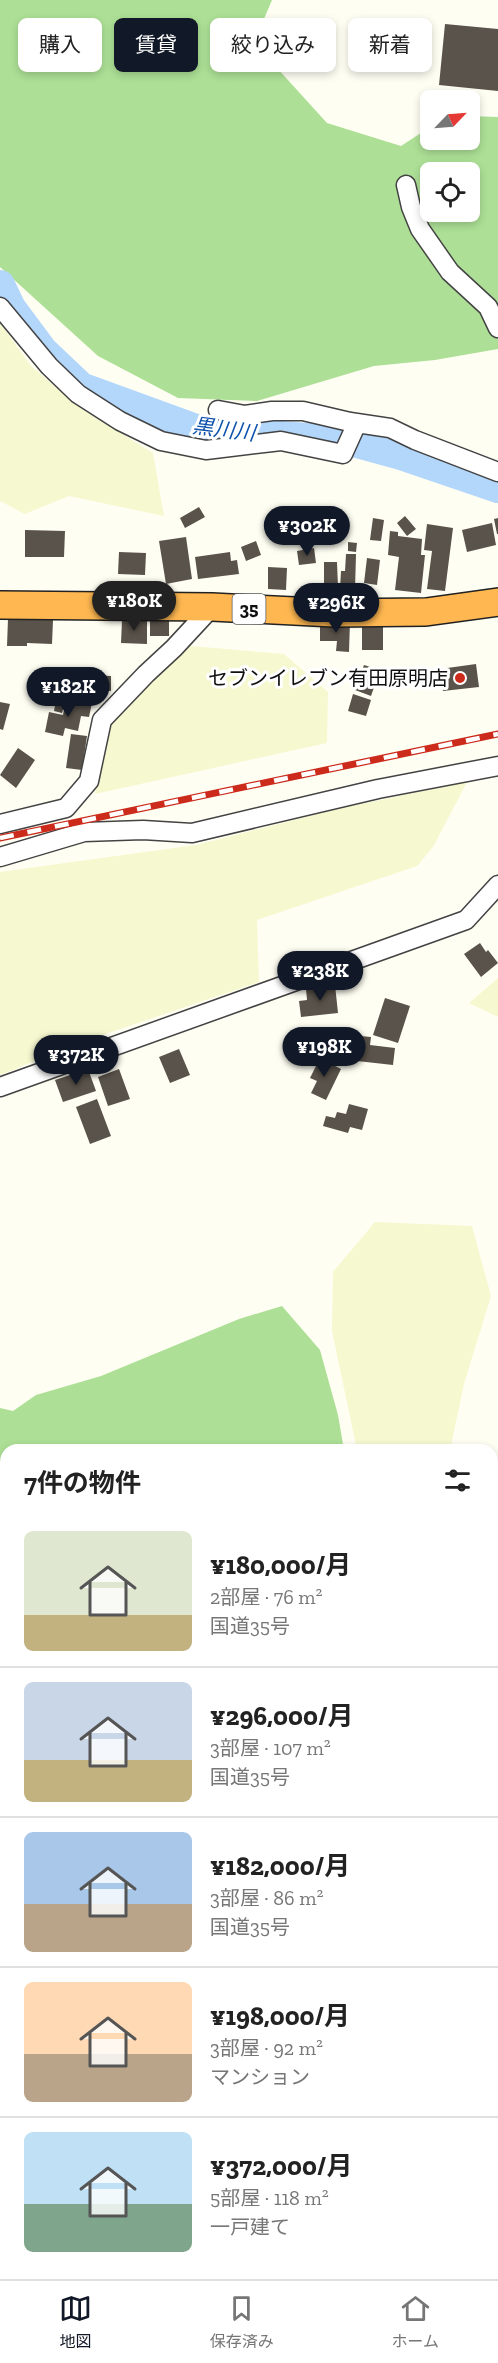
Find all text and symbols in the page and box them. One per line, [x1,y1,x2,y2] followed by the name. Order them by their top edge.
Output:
[18,18,102,72] chip: 購入
[114,18,198,72] chip: 賃貸
[210,18,336,72] chip: 絞り込み
[348,18,432,72] chip: 新着
[420,90,480,150] north arrow
[420,90,480,222] map controls
[420,162,480,222] button: locate
[191,413,259,445] water label: 黒川川
[265,506,349,557] pin: ¥302K
[278,513,336,537] text: ¥302K
[92,581,176,632] pin: ¥180K
[294,583,378,634] pin: ¥296K
[106,588,162,612] text: ¥180K
[307,590,365,614] text: ¥296K
[232,594,266,624] road number: 35
[208,666,448,690] place label: セブンイレブン有田原明店
[26,667,110,718] pin: ¥182K
[453,671,467,685] marker: セブンイレブン有田原明店
[41,674,95,698] text: ¥182K
[278,951,362,1002] pin: ¥238K
[291,958,349,982] text: ¥238K
[282,1027,366,1078] pin: ¥198K
[297,1034,351,1058] text: ¥198K
[34,1035,118,1086] pin: ¥372K
[48,1042,104,1066] text: ¥372K
[441,1464,474,1497] icon: filters
[24,1467,141,1499] text: 7件の物件
[210,1549,351,1581] text: ¥180,000/月
[72,1555,144,1627] icon: home
[210,1585,323,1609] text: 2部屋 · 76 m²
[210,1614,290,1638] text: 国道35号
[210,1700,354,1732] text: ¥296,000/月
[72,1706,144,1778] icon: home
[210,1736,331,1760] text: 3部屋 · 107 m²
[210,1765,290,1789] text: 国道35号
[210,1850,350,1882] text: ¥182,000/月
[72,1856,144,1928] icon: home
[210,1886,323,1910] text: 3部屋 · 86 m²
[210,1915,290,1939] text: 国道35号
[210,2000,350,2032] text: ¥198,000/月
[72,2006,144,2078] icon: home
[210,2036,323,2060] text: 3部屋 · 92 m²
[210,2065,310,2089] text: マンション
[210,2150,352,2182] text: ¥372,000/月
[72,2156,144,2228] icon: home
[210,2186,329,2210] text: 5部屋 · 118 m²
[210,2215,290,2239] text: 一戸建て
[59,2292,92,2352] tab: 地図
[210,2292,274,2352] tab: 保存済み
[392,2292,439,2352] tab: ホーム

